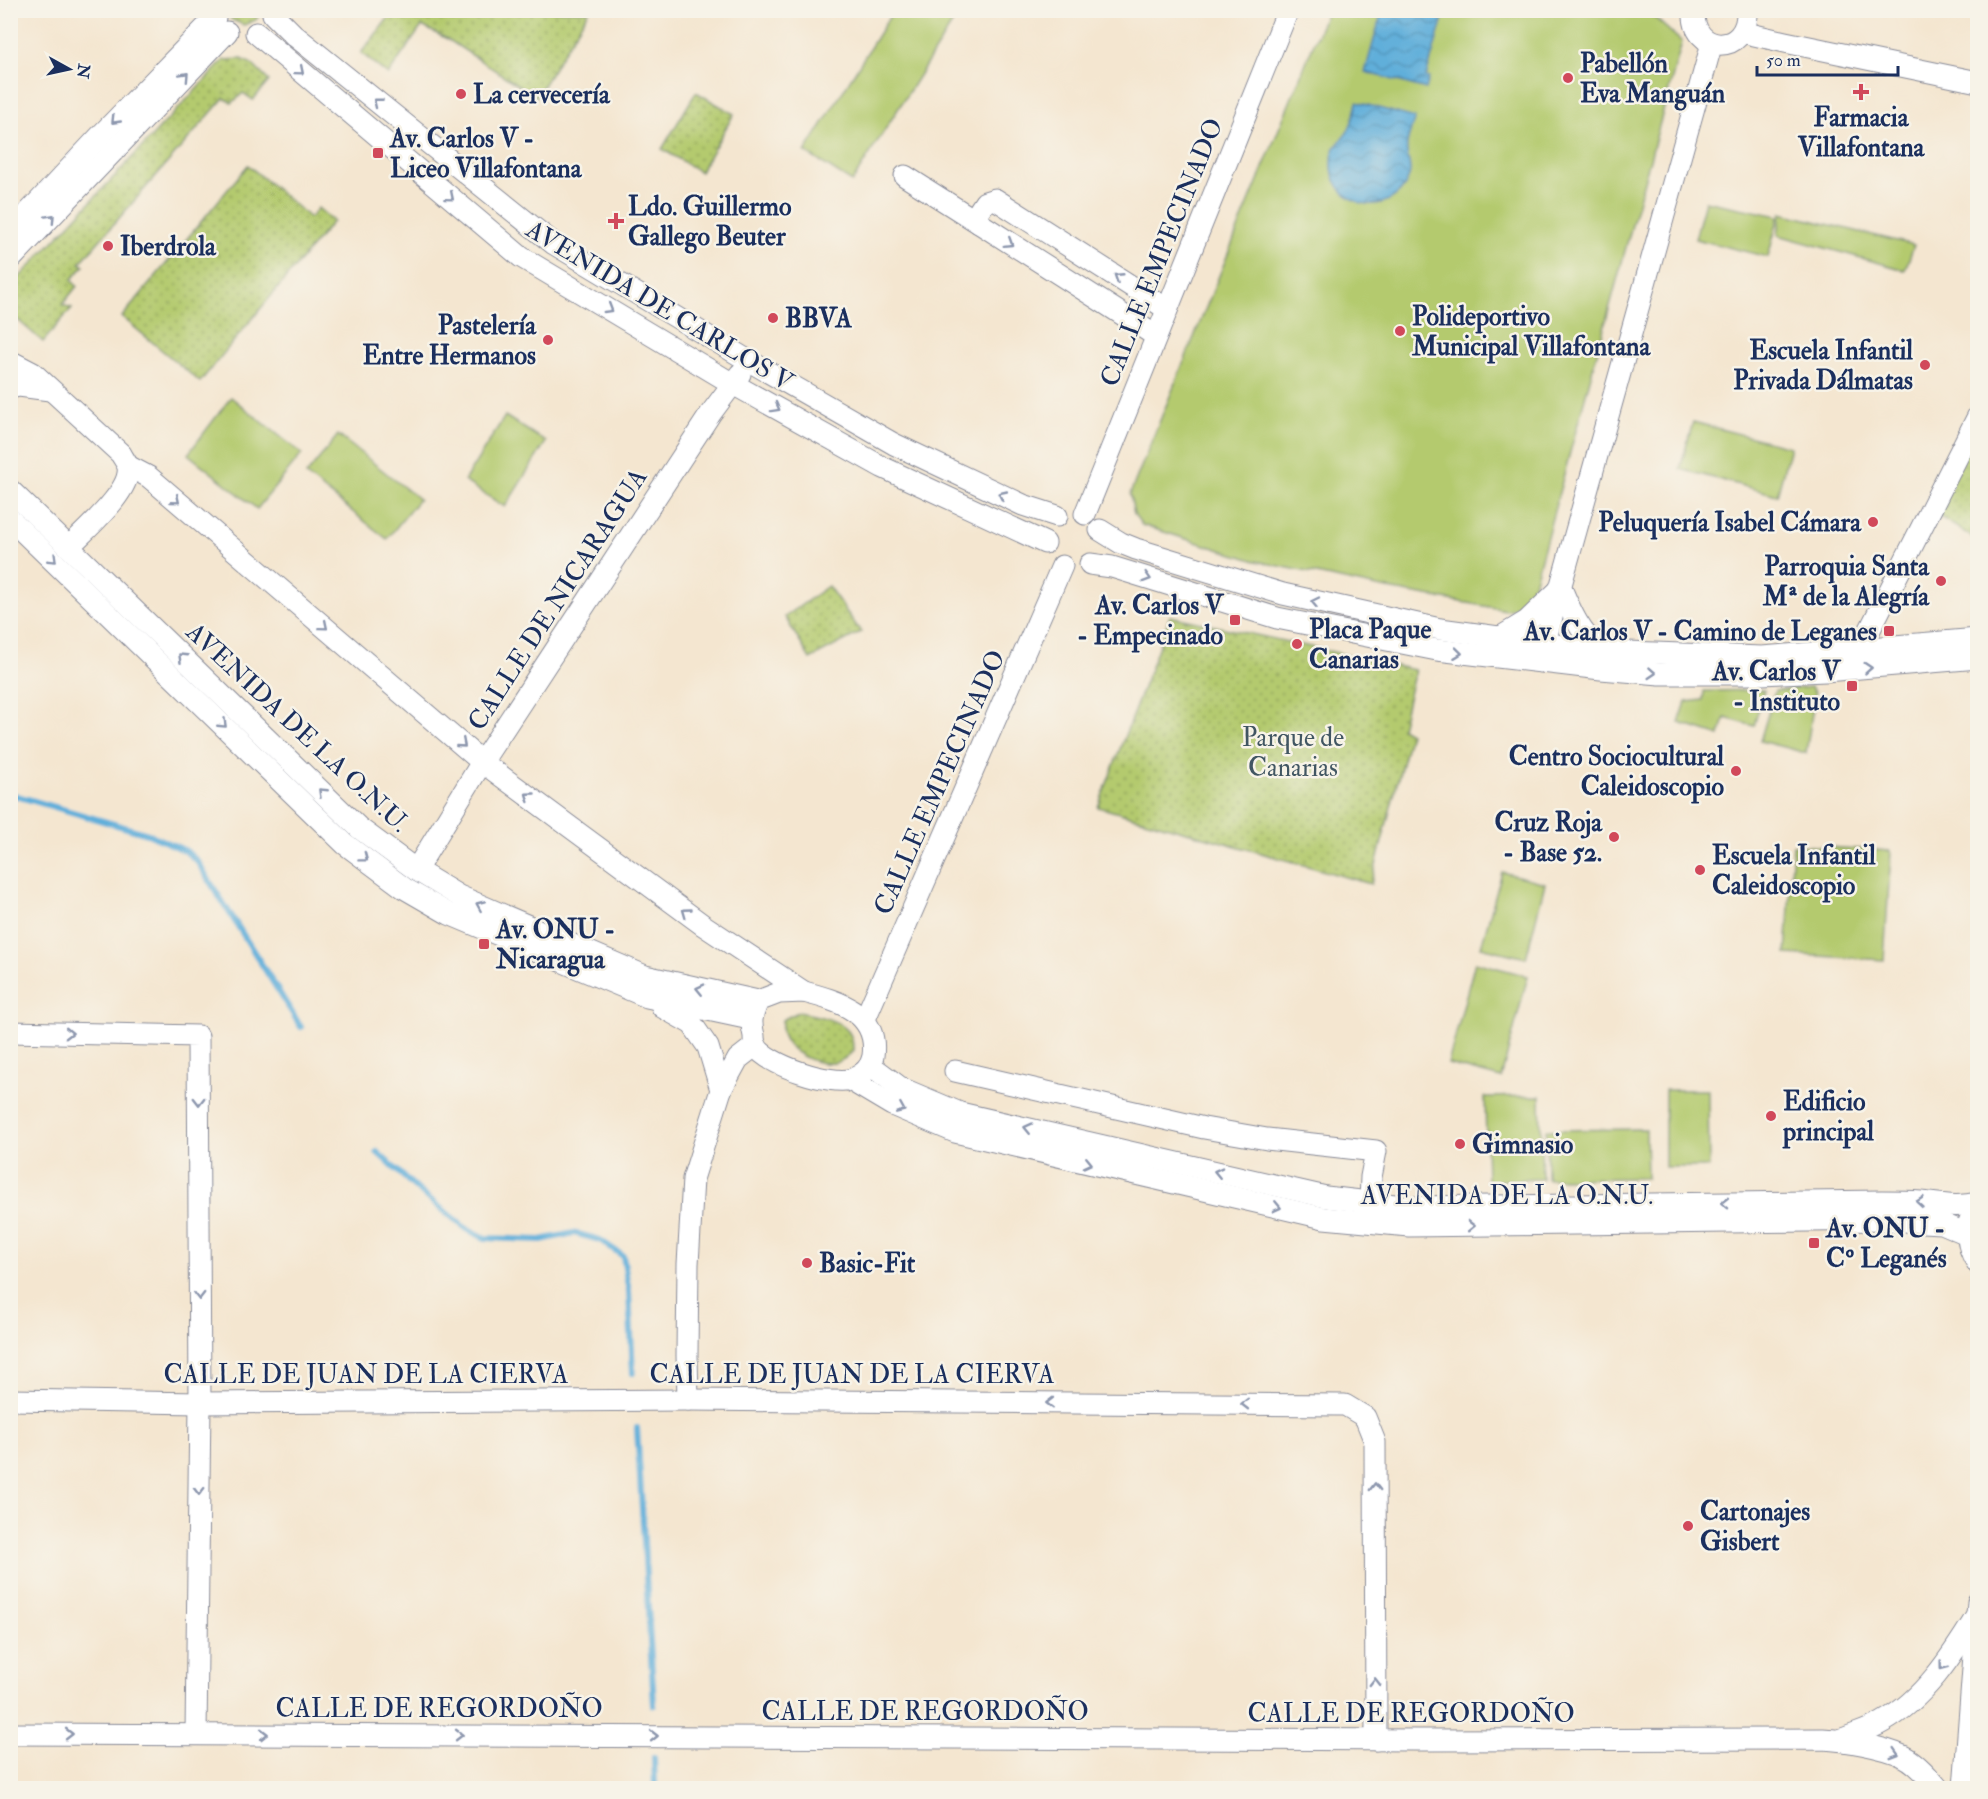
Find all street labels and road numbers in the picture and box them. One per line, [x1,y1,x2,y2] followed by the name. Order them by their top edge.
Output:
[1093,114,1230,391] street label: CALLE EMPECINADO
[519,213,800,399] street label: AVENIDA DE CARLOS V
[461,462,655,737] street label: CALLE DE NICARAGUA
[179,616,415,839] street label: AVENIDA DE LA O.N.U.
[867,645,1013,920] street label: CALLE EMPECINADO
[1360,1180,1653,1212] street label: AVENIDA DE LA O.N.U.
[163,1359,569,1391] street label: CALLE DE JUAN DE LA CIERVA
[649,1359,1055,1391] street label: CALLE DE JUAN DE LA CIERVA
[275,1691,603,1725] street label: CALLE DE REGORDOÑO
[761,1694,1089,1728] street label: CALLE DE REGORDOÑO
[1247,1696,1575,1730] street label: CALLE DE REGORDOÑO

